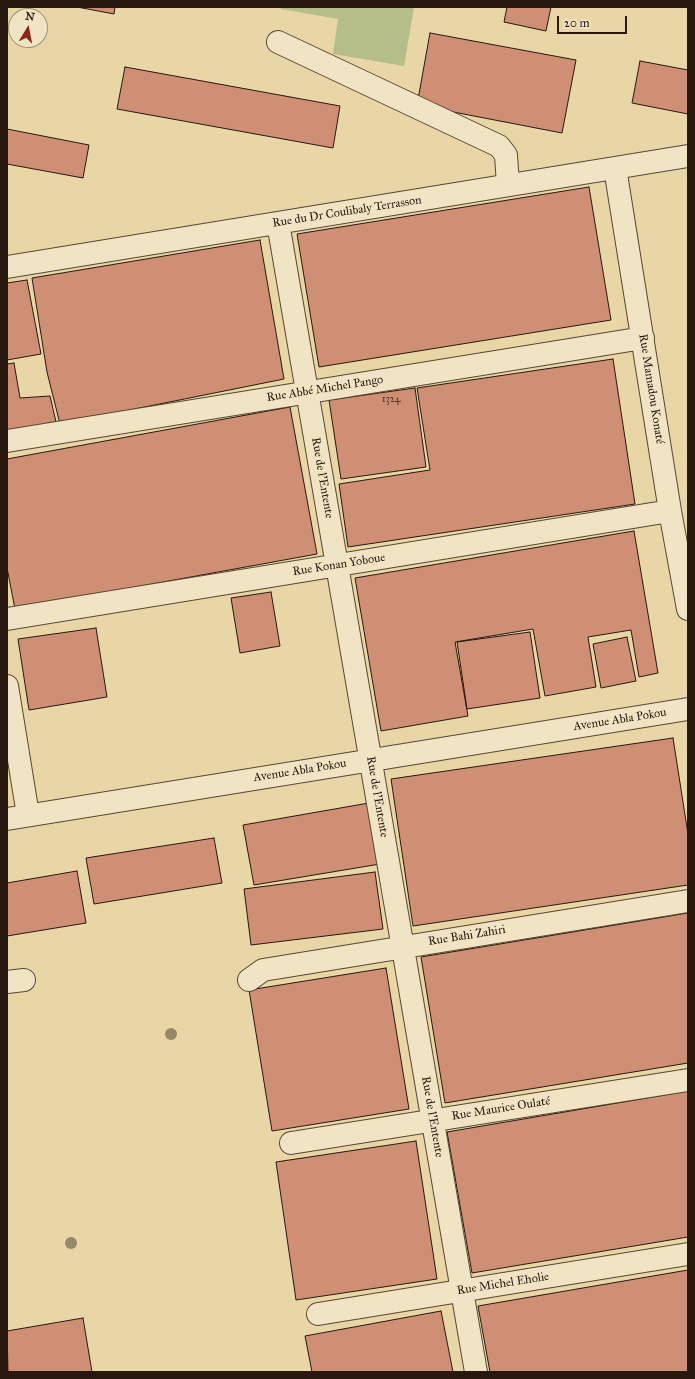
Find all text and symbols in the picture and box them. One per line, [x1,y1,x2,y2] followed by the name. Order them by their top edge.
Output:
[8,8,48,48] north arrow
[559,8,629,34] scale bar
[24,9,36,24] text: N
[564,16,590,30] text: 20 m
[271,193,423,231] street label: Rue du Dr Coulibaly Terrasson
[635,333,667,445] street label: Rue Mamadou Konaté
[266,373,384,405] street label: Rue Abbé Michel Pango
[382,394,400,406] house number: 1324
[308,436,336,520] street label: Rue de l'Entente
[292,551,386,579] street label: Rue Konan Yoboue
[572,706,668,734] street label: Avenue Abla Pokou
[363,755,391,839] street label: Rue de l'Entente
[252,757,348,785] street label: Avenue Abla Pokou
[427,923,507,949] street label: Rue Bahi Zahiri
[418,1075,446,1159] street label: Rue de l'Entente
[451,1094,551,1124] street label: Rue Maurice Oulaté
[456,1270,550,1298] street label: Rue Michel Eholie

